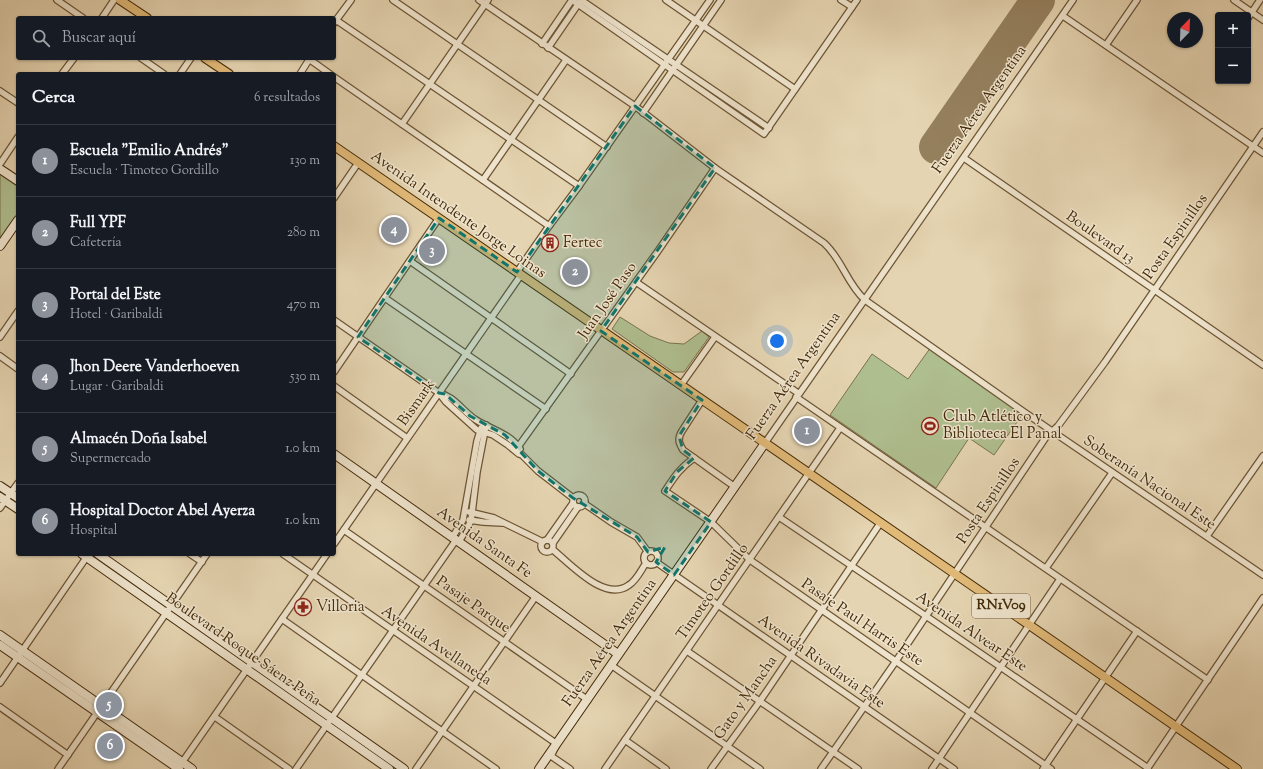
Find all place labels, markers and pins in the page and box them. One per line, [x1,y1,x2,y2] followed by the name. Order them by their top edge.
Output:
[381,215,407,245] pin: 4
[540,233,560,253] building icon: Fertec
[563,233,603,254] place label: Fertec
[419,236,445,266] pin: 3
[562,257,588,287] pin: 2
[943,407,1062,445] place label: Club Atlético y Biblioteca El Panal
[794,416,820,446] pin: 1
[920,416,940,436] sports icon: Club Atlético y Biblioteca El Panal
[293,597,313,617] pharmacy icon: Villoria
[316,597,365,618] place label: Villoria
[96,690,122,720] pin: 5
[97,731,123,761] pin: 6

